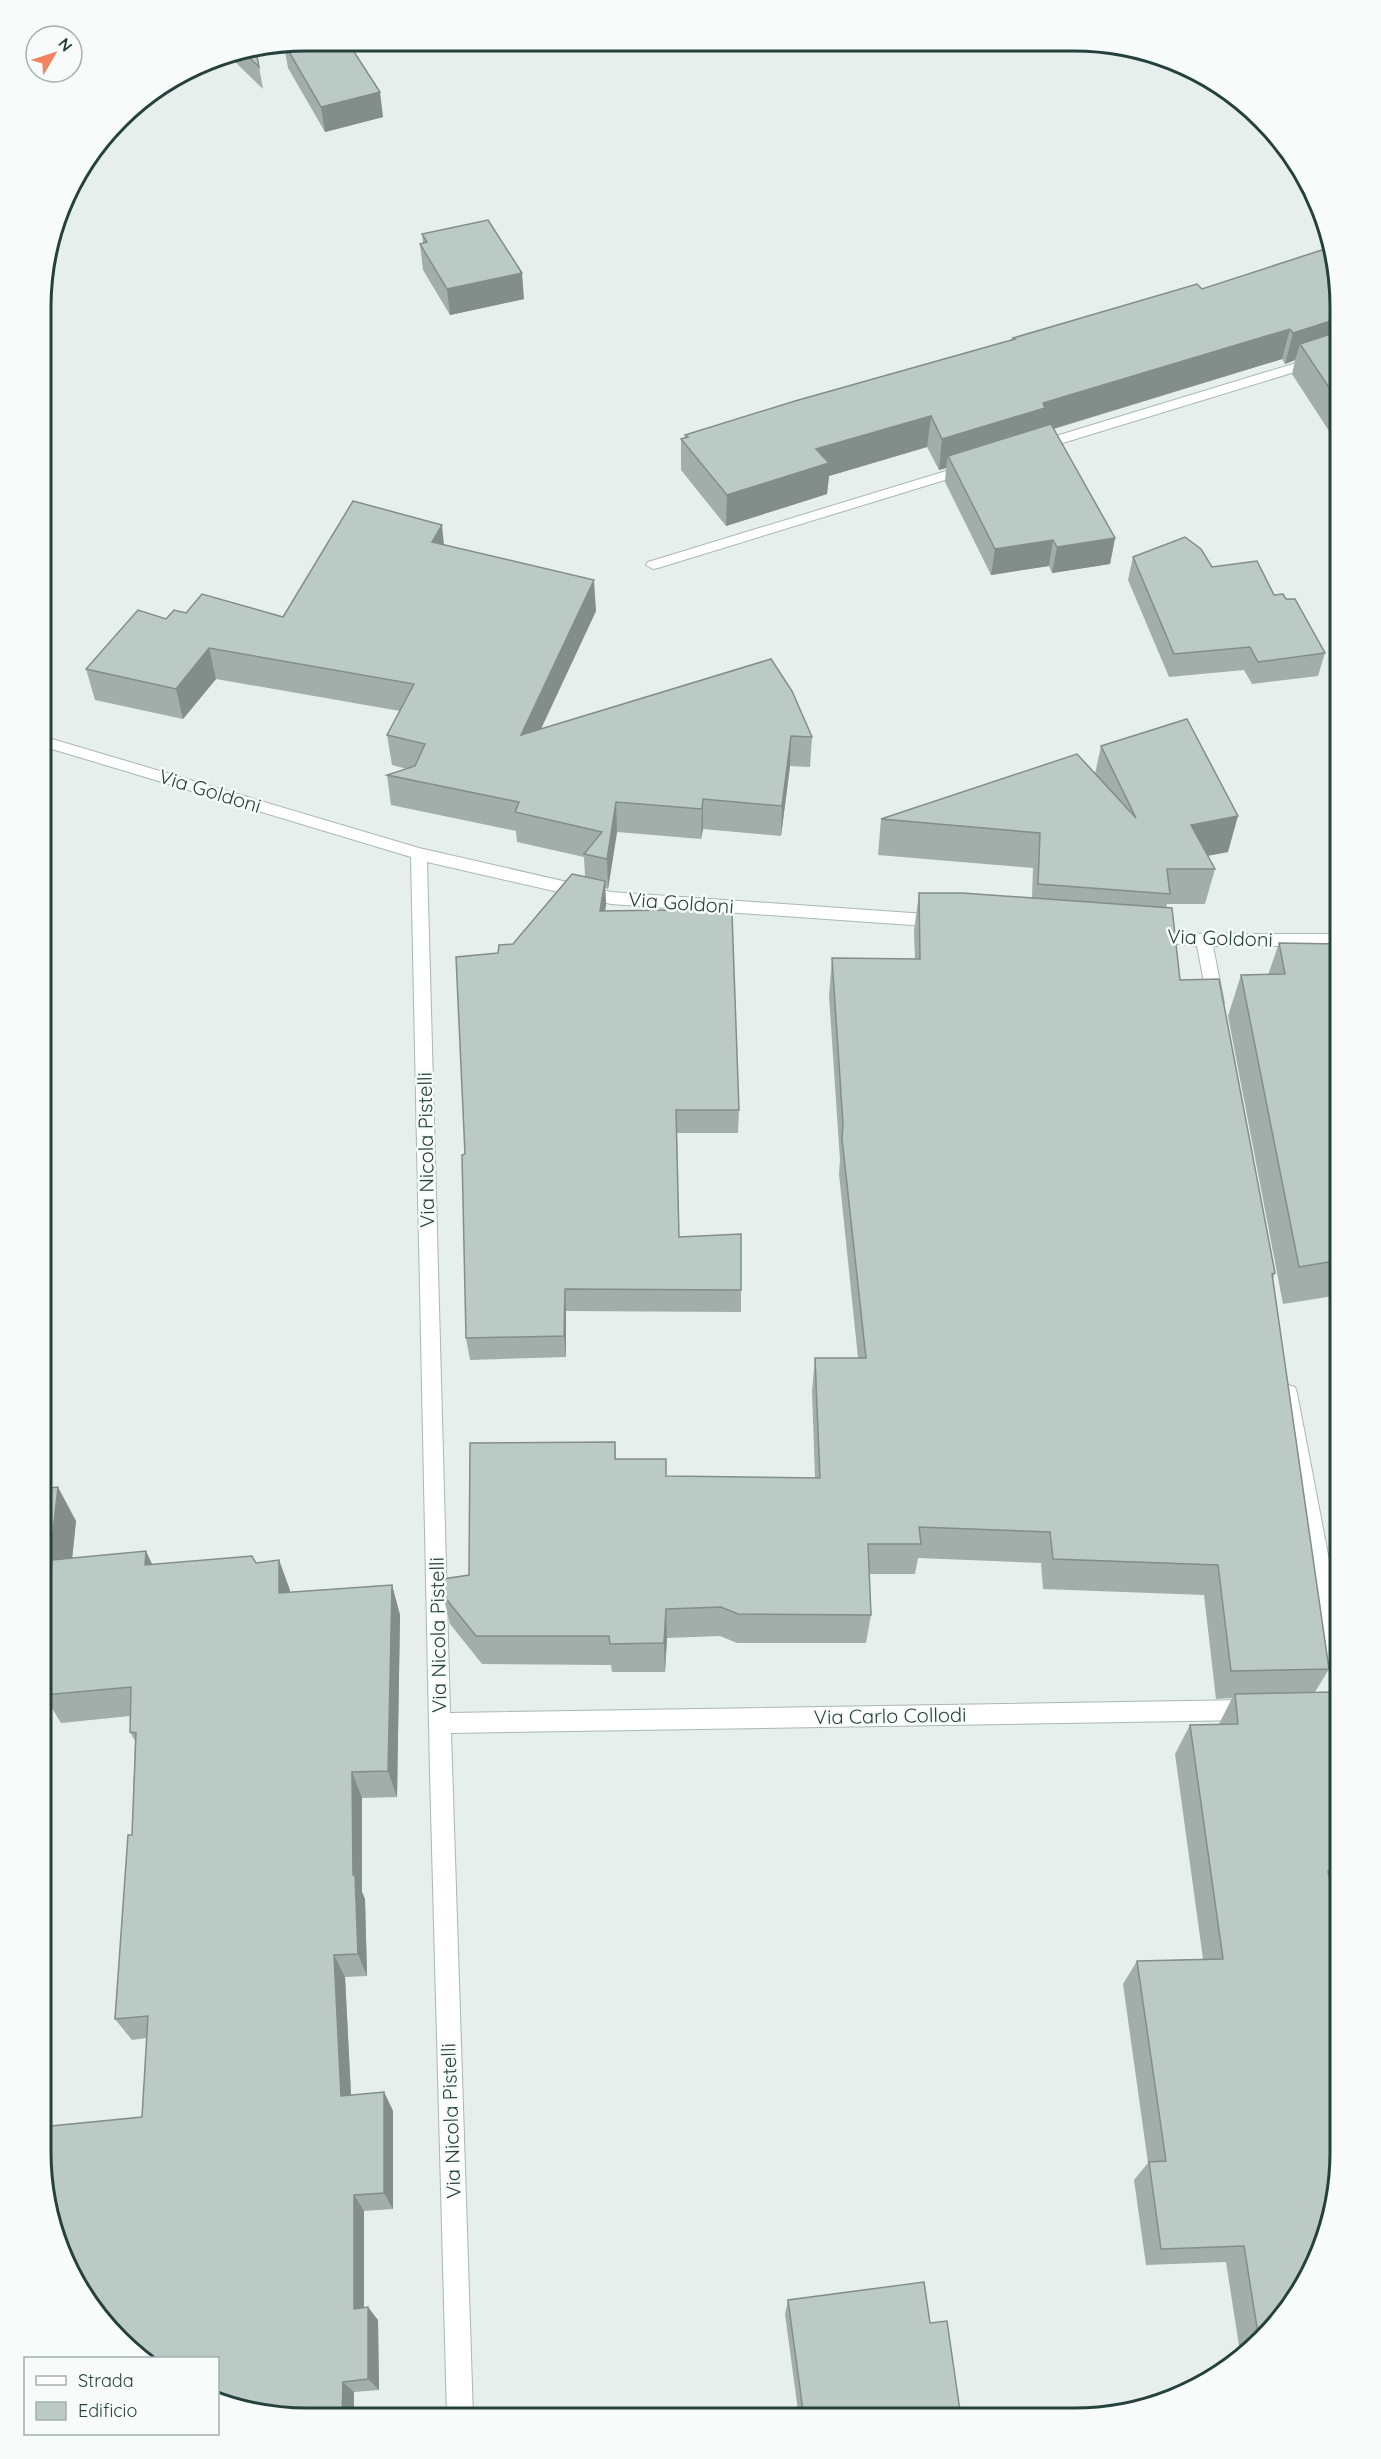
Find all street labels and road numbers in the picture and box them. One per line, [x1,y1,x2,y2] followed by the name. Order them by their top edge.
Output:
[156,763,264,818] street label: Via Goldoni
[627,886,735,919] street label: Via Goldoni
[1167,923,1273,952] street label: Via Goldoni
[412,1072,439,1228] street label: Via Nicola Pistelli
[424,1557,451,1713] street label: Via Nicola Pistelli
[813,1702,967,1729] street label: Via Carlo Collodi
[435,2043,466,2199] street label: Via Nicola Pistelli

